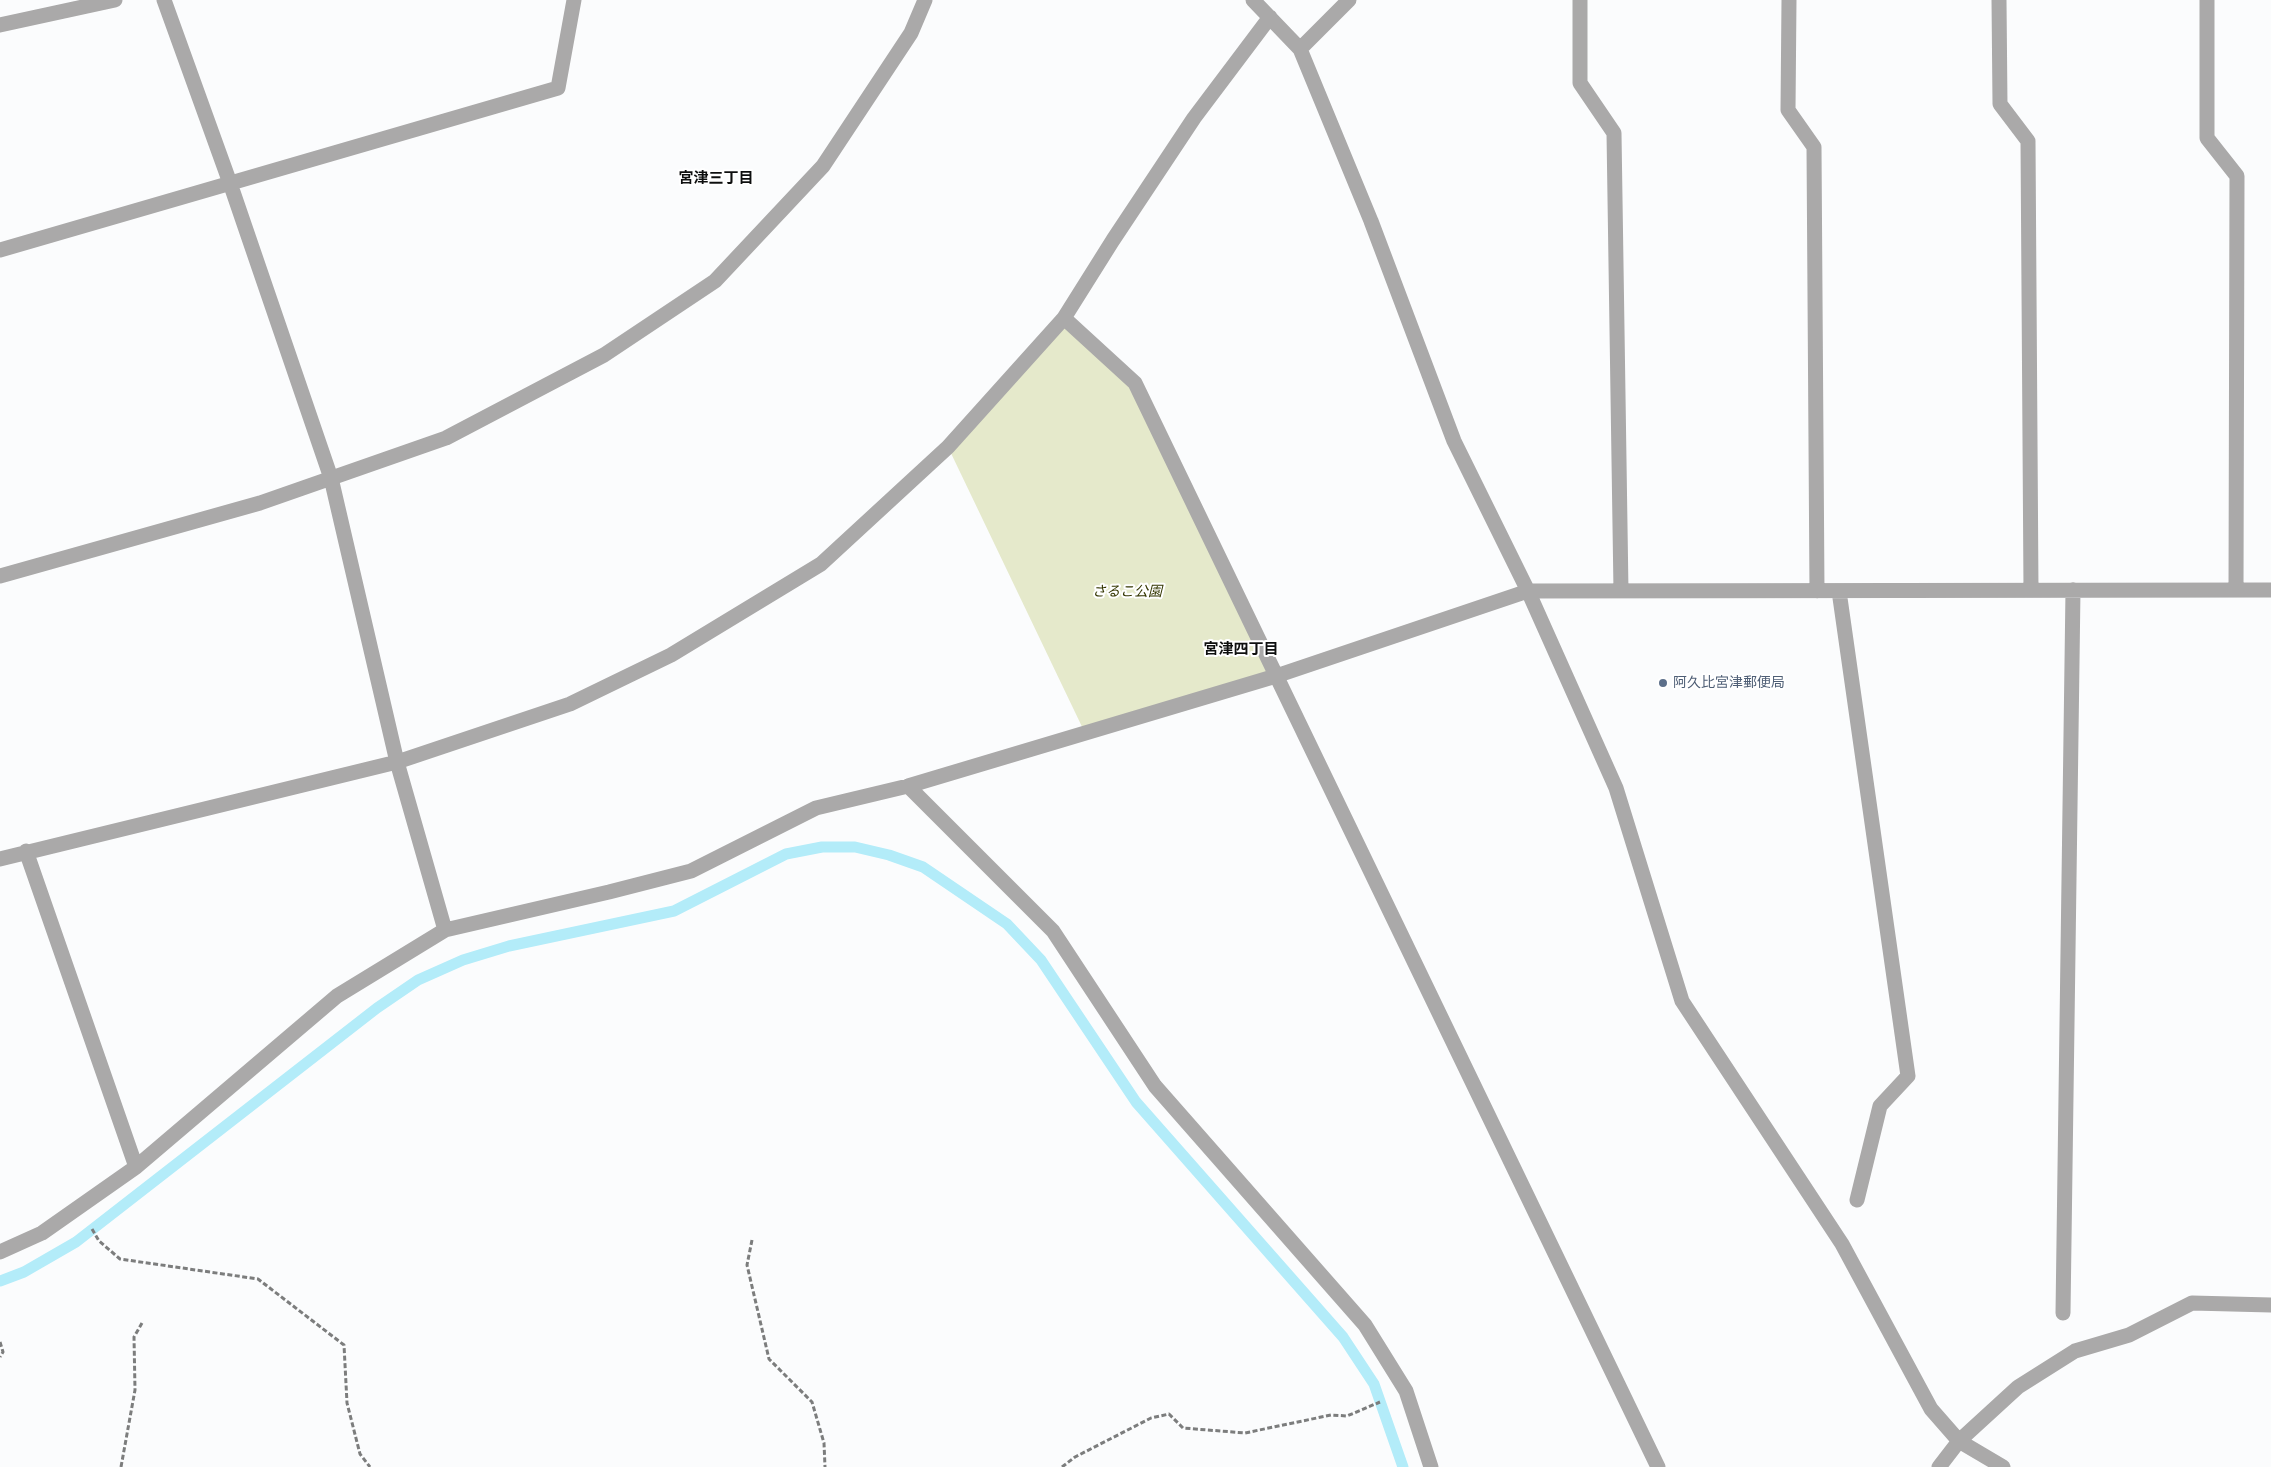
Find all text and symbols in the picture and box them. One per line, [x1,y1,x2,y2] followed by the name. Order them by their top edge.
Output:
[679,170,753,188] district label: 宮津三丁目
[1092,584,1162,600] park label: さるこ公園
[1204,641,1278,659] district label: 宮津四丁目
[1673,675,1785,691] place label: 阿久比宮津郵便局
[1657,677,1669,689] marker: 阿久比宮津郵便局

